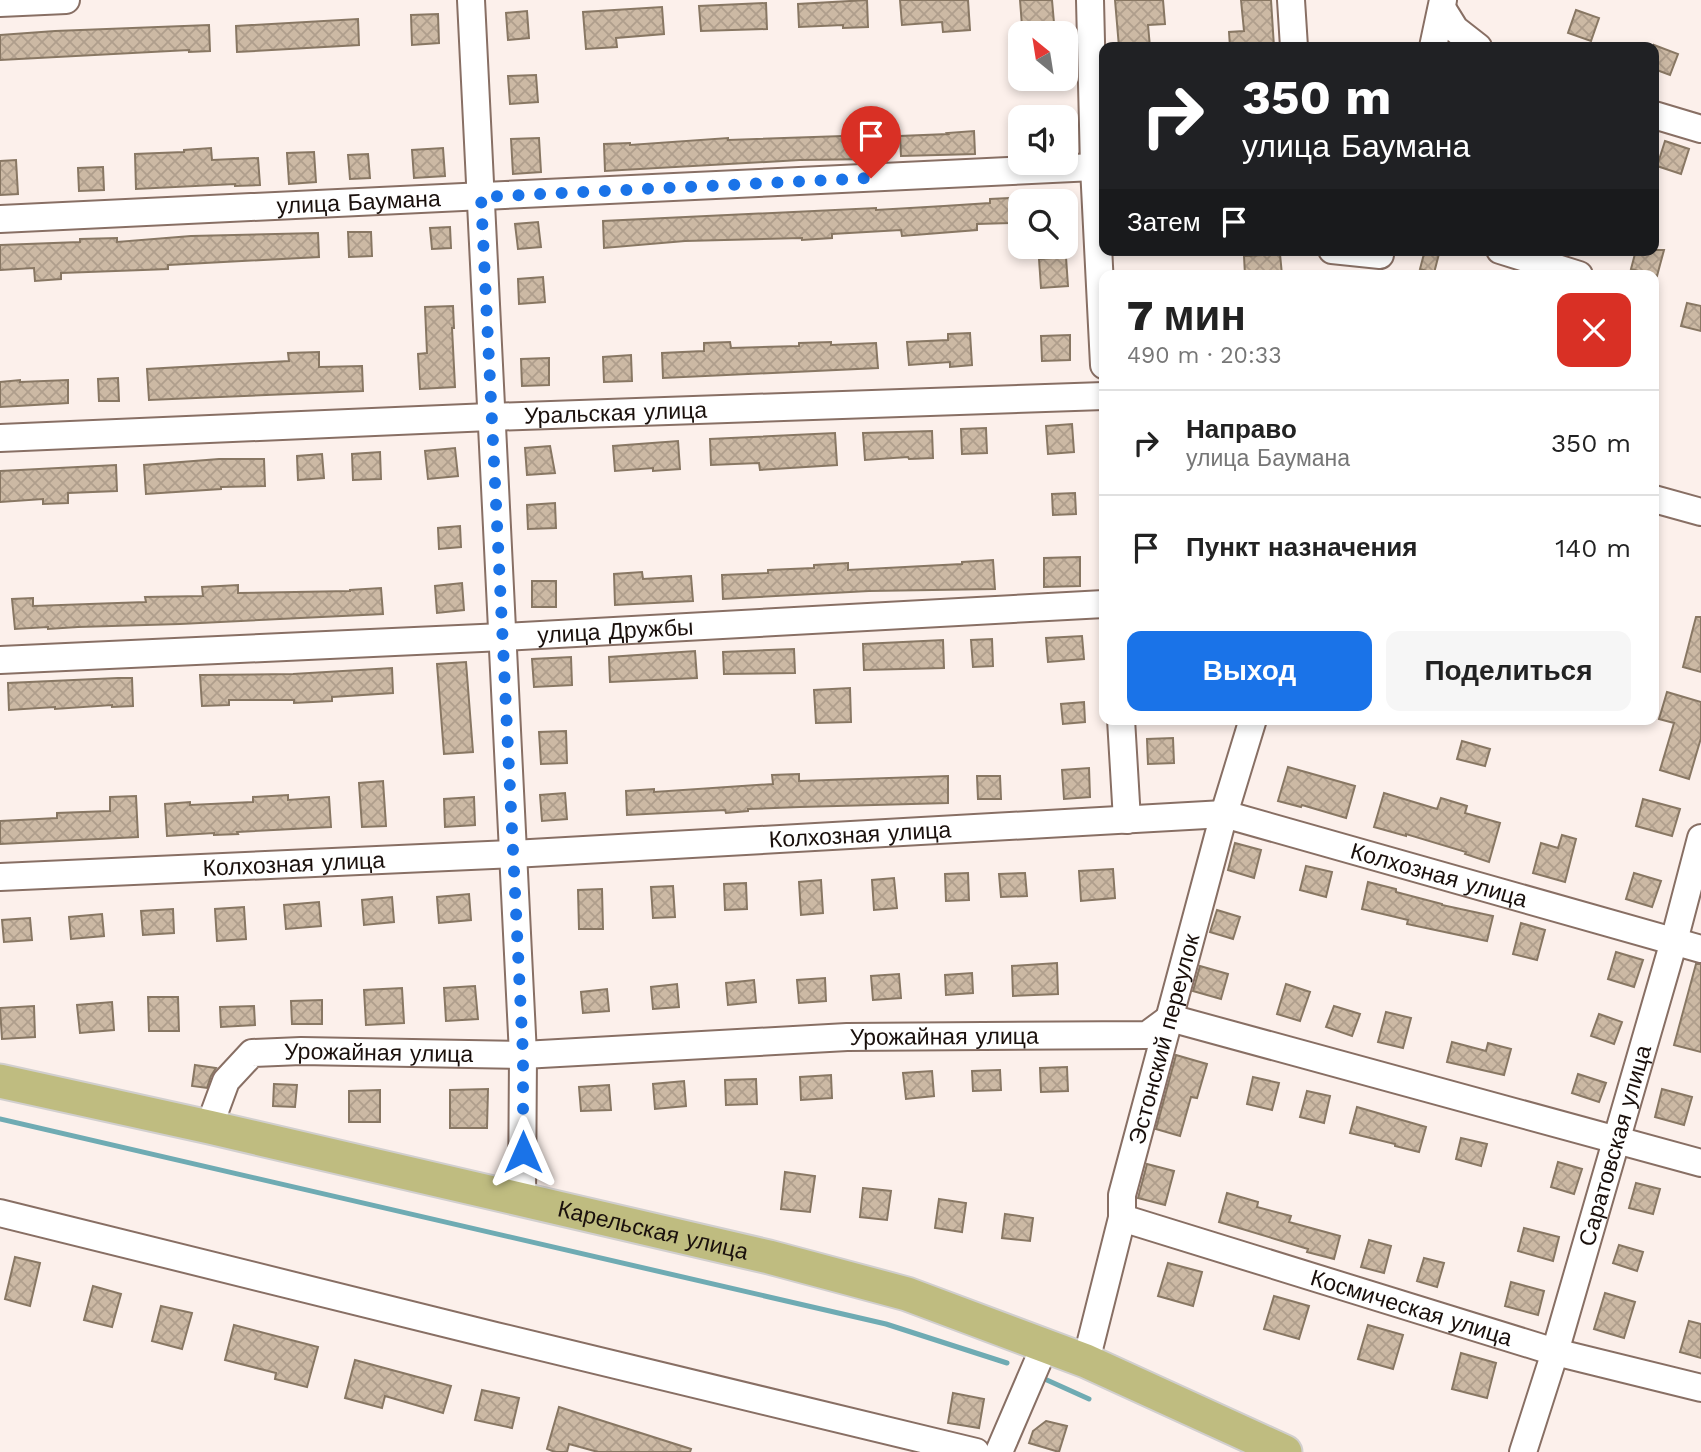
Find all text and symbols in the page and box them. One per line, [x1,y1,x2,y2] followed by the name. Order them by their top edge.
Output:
[1008,21,1078,91] north arrow
[1008,21,1078,259] map controls
[1242,68,1391,126] text: 350 m
[1127,70,1218,161] icon: right
[1008,105,1078,175] button: sound
[841,106,901,178] pin
[852,117,890,155] icon: arrive
[1242,127,1470,165] text: улица Баумана
[276,185,441,219] street label: улица Баумана
[1008,189,1078,259] button: search
[1215,203,1253,241] icon: arrive
[1127,207,1201,237] text: Затем
[1127,291,1246,340] text: 7 мин
[1557,293,1631,367] button: close
[1127,342,1282,369] text: 490 m · 20:33
[524,396,708,429] street label: Уральская улица
[1186,414,1297,444] text: Направо
[1127,424,1165,462] icon: right
[1551,428,1631,458] text: 350 m
[1186,445,1350,472] text: улица Баумана
[1127,529,1165,567] icon: arrive
[1186,532,1417,562] text: Пункт назначения
[1555,533,1631,563] text: 140 m
[536,613,694,649] street label: улица Дружбы
[1127,631,1372,711] button: Выход
[1386,631,1631,711] button: Поделиться
[768,816,952,853] street label: Колхозная улица
[1347,837,1531,913] street label: Колхозная улица
[202,846,386,881] street label: Колхозная улица
[1123,930,1205,1147] street label: Эстонский переулок
[850,1022,1039,1050] street label: Урожайная улица
[284,1037,474,1068] street label: Урожайная улица
[1573,1042,1657,1249] street label: Саратовская улица
[486,1115,560,1189] position arrow
[555,1195,751,1265] street label: Карельская улица
[1307,1264,1516,1352] street label: Космическая улица

